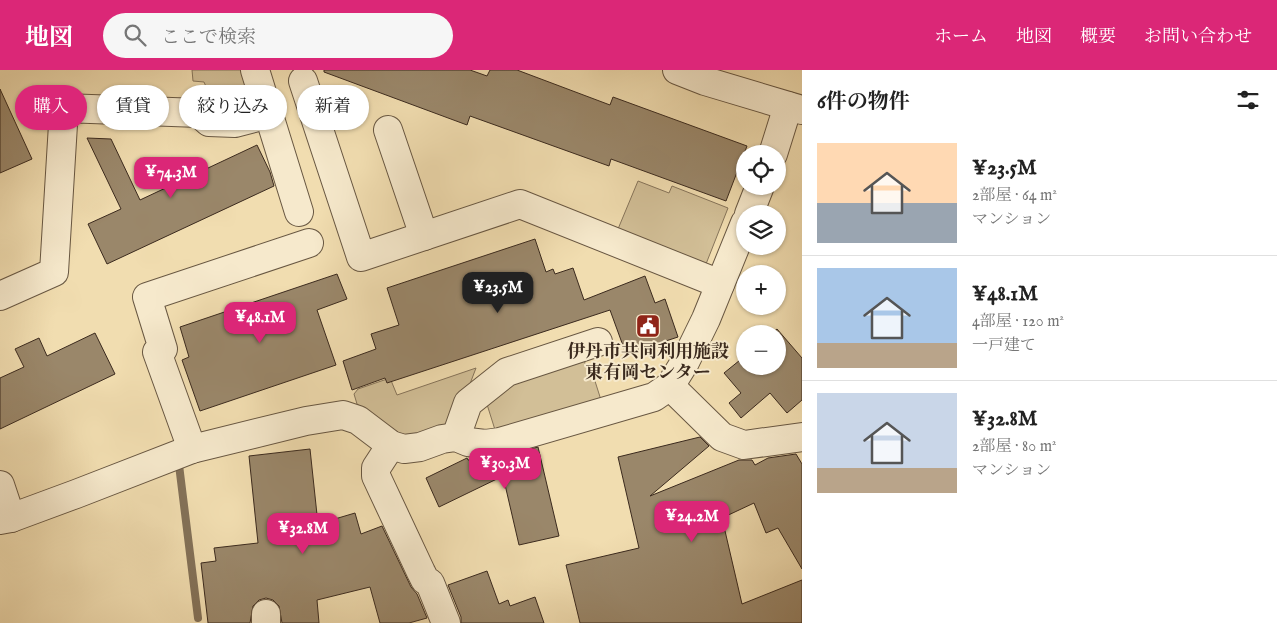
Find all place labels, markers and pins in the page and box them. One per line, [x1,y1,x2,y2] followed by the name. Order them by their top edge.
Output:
[130,156,212,199] pin: ¥74.3M
[457,272,539,314] pin: ¥23.5M
[219,302,301,344] pin: ¥48.1M
[635,313,661,339] public building icon: 伊丹市共同利用施設 東有岡センター
[567,341,729,385] place label: 伊丹市共同利用施設 東有岡センター
[464,448,546,490] pin: ¥30.3M
[651,500,733,543] pin: ¥24.2M
[262,512,344,555] pin: ¥32.8M

